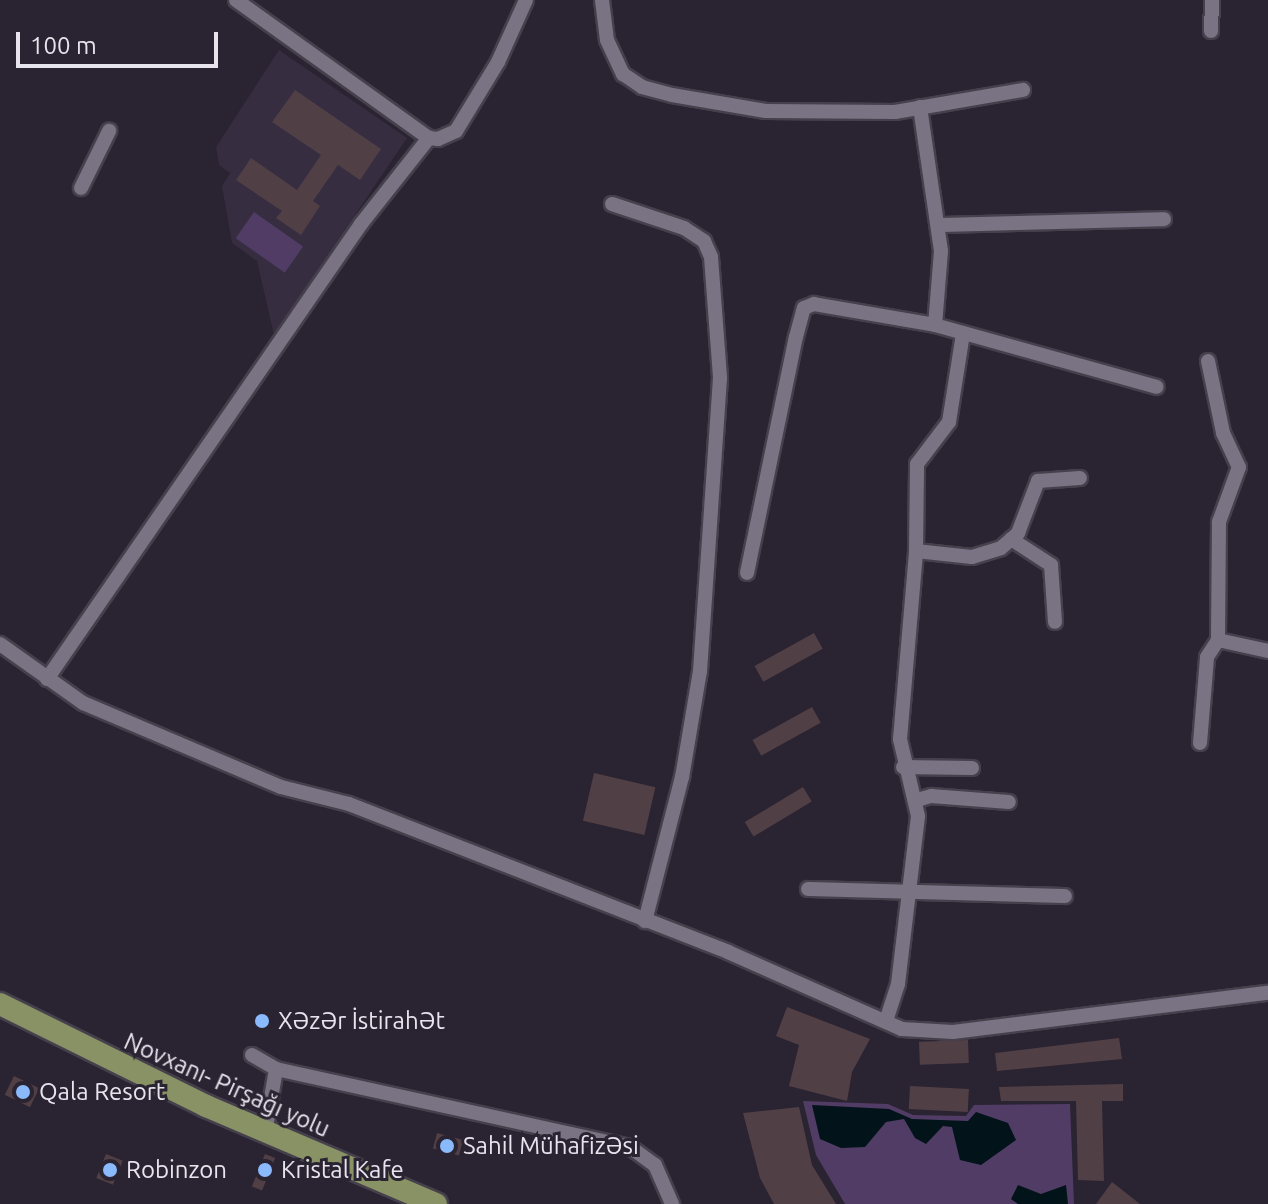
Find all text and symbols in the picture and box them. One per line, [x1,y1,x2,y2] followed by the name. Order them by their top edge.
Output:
[20,16,222,66] scale bar
[30,32,97,59] text: 100 m
[278,1007,445,1035] place label: Xəzər İstirahət
[253,1012,271,1030] marker: Xəzər İstirahət
[120,1027,334,1143] street label: Novxanı- Pirşağı yolu
[39,1078,165,1106] place label: Qala Resort
[14,1083,32,1101] marker: Qala Resort
[463,1132,639,1160] place label: Sahil Mühafizəsi
[438,1137,456,1155] marker: Sahil Mühafizəsi
[126,1156,227,1184] place label: Robinzon
[281,1156,404,1184] place label: Kristal Kafe
[101,1161,119,1179] marker: Robinzon
[256,1161,274,1179] marker: Kristal Kafe

